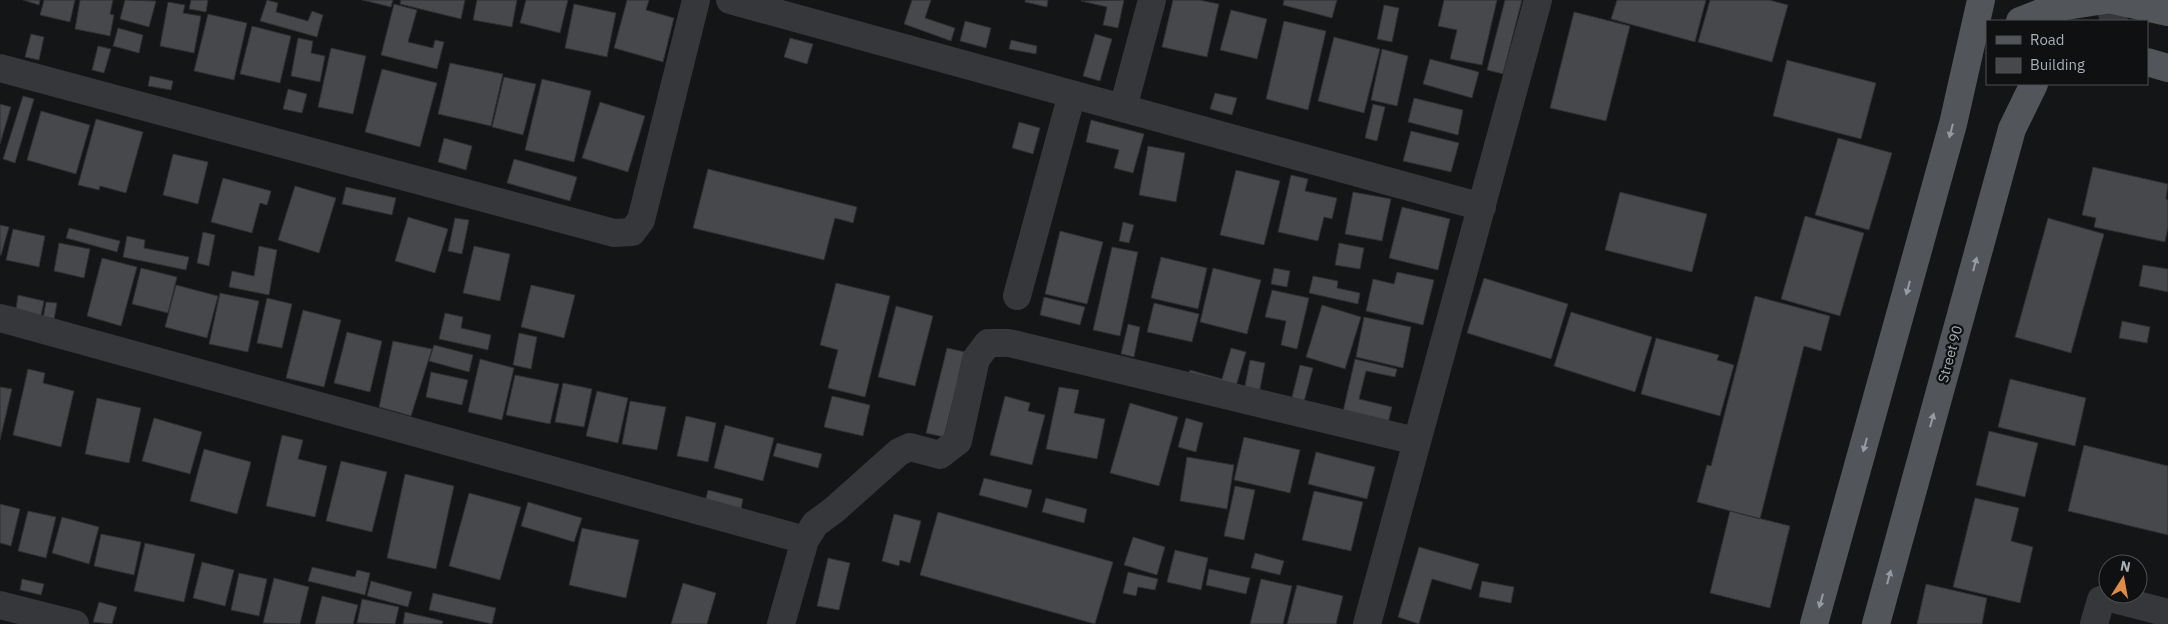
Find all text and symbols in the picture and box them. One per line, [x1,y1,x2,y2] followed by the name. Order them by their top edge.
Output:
[1986,20,2148,85] legend
[2030,30,2065,49] text: Road
[2030,55,2085,74] text: Building
[1947,123,1955,139] one-way arrow
[1972,256,1980,271] one-way arrow
[1904,280,1912,295] one-way arrow
[1934,323,1966,385] street label: Street 90
[1928,413,1936,428] one-way arrow
[1861,437,1869,452] one-way arrow
[2098,554,2148,604] north arrow
[2119,556,2132,576] text: N
[1885,569,1893,585] one-way arrow
[1817,593,1825,608] one-way arrow

